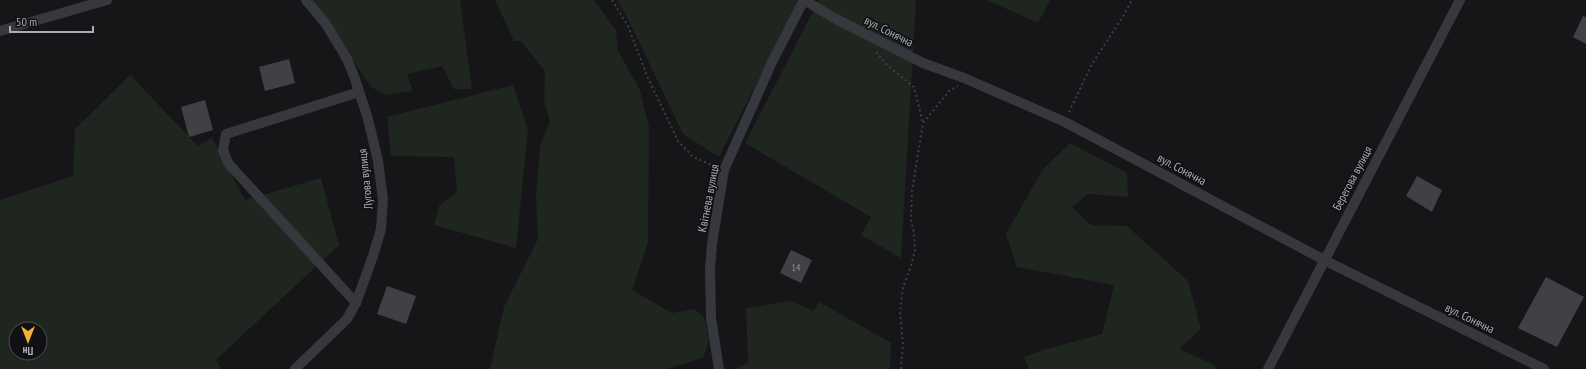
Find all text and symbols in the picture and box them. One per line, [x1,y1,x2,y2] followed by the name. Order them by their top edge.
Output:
[10,8,93,34] scale bar
[862,12,916,50] street label: вул. Сонячна
[16,14,37,29] text: 50 m
[1329,143,1375,213] street label: Берегова вулиця
[354,148,376,211] street label: Лугова вулиця
[1155,150,1209,188] street label: вул. Сонячна
[694,162,722,233] street label: Квітнева вулиця
[792,261,801,274] house number: 14
[1443,300,1497,336] street label: вул. Сонячна
[8,321,48,361] north arrow
[23,344,33,358] text: Пн

